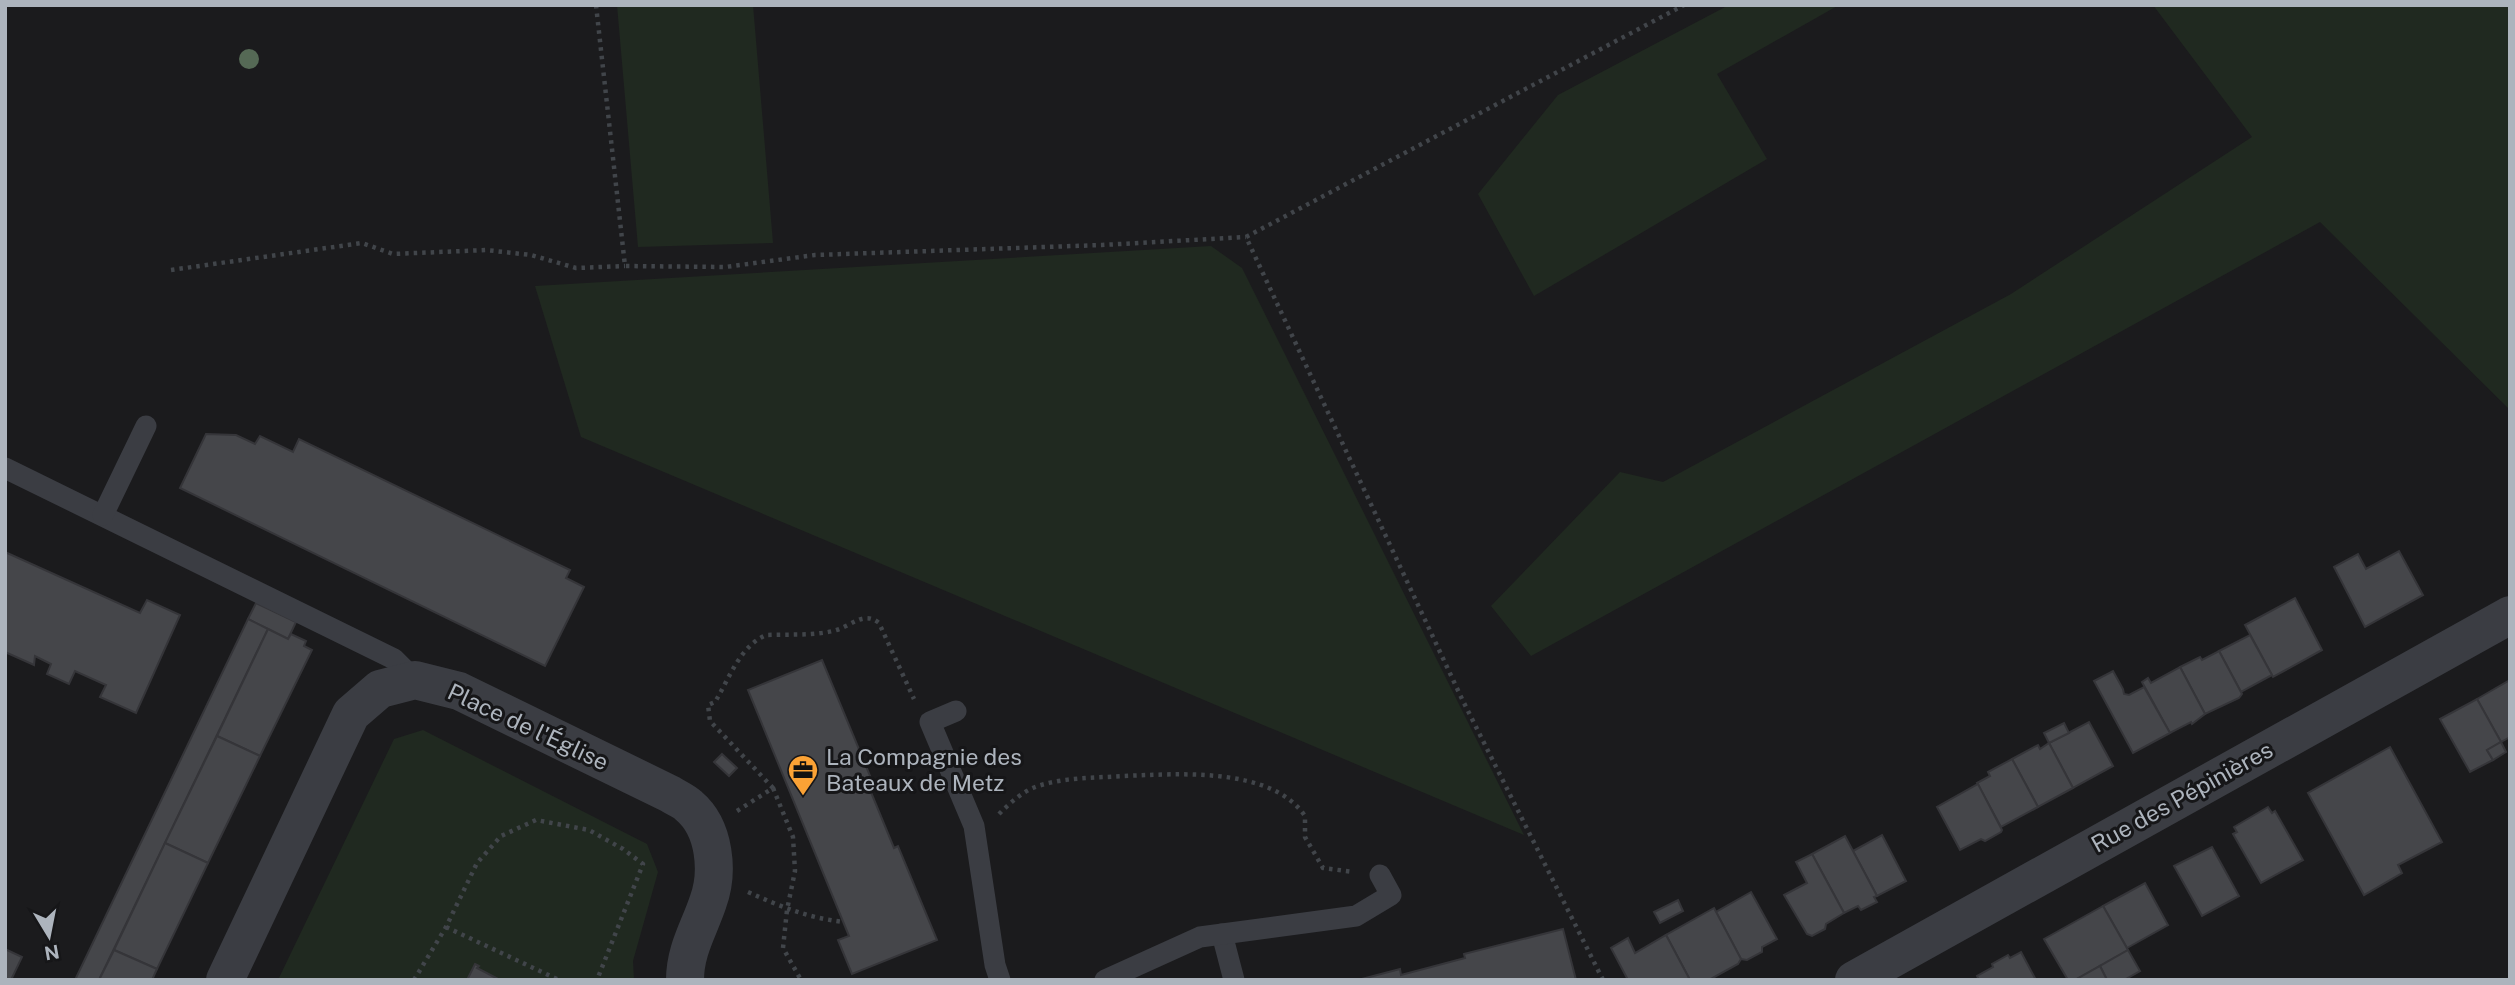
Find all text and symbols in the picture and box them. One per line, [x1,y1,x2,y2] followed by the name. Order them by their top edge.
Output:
[444,678,613,776] street label: Place de l'Église
[2086,736,2277,858] street label: Rue des Pépinières
[826,743,1022,796] place label: La Compagnie des Bateaux de Metz
[786,753,820,797] office icon: La Compagnie des Bateaux de Metz
[14,901,84,971] north arrow
[43,941,61,965] text: N

